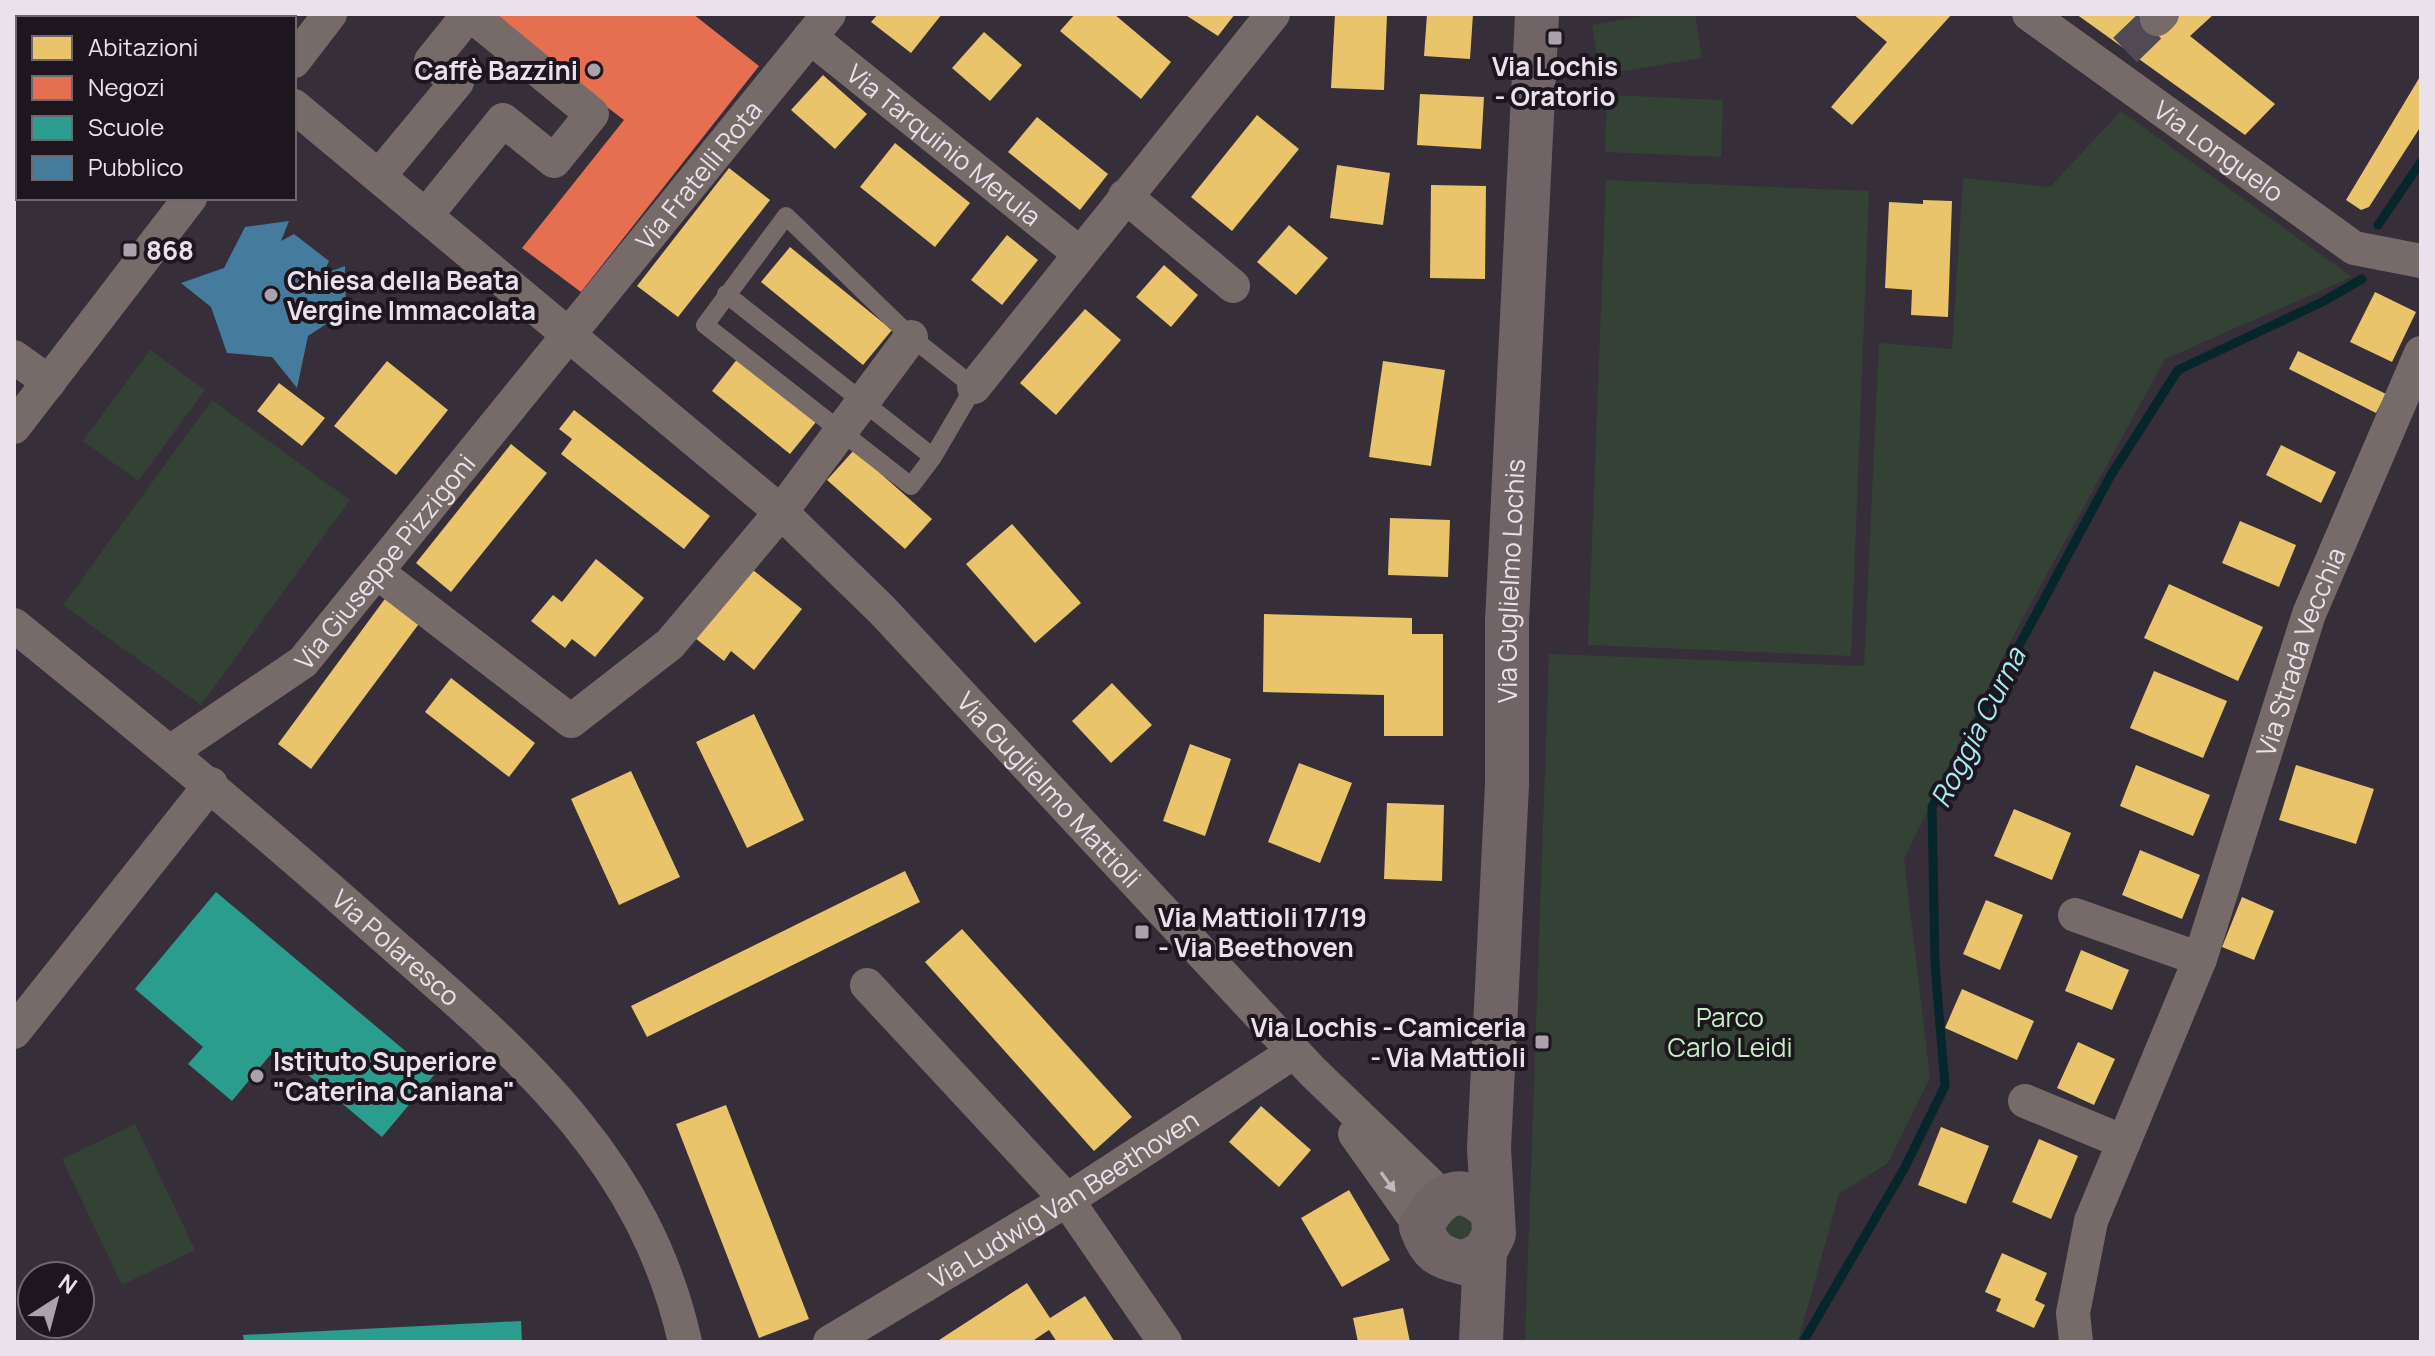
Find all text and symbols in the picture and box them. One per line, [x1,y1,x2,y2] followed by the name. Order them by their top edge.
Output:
[16,16,296,200] legend
[1546,29,1564,47] marker: Via Lochis - Oratorio
[88,30,198,63] text: Abitazioni
[1492,48,1618,114] place label: Via Lochis - Oratorio
[414,52,578,88] place label: Caffè Bazzini
[839,56,1049,234] street label: Via Tarquinio Merula
[585,61,603,79] marker: Caffè Bazzini
[88,70,165,103] text: Negozi
[2146,92,2291,210] street label: Via Longuelo
[627,93,770,257] street label: Via Fratelli Rota
[88,110,164,143] text: Scuole
[88,150,184,183] text: Pubblico
[146,232,194,268] place label: 868
[121,241,139,259] marker: 868
[287,262,536,328] place label: Chiesa della Beata Vergine Immacolata
[262,286,280,304] marker: Chiesa della Beata Vergine Immacolata
[286,446,483,677] street label: Via Giuseppe Pizzigoni
[1489,458,1533,703] street label: Via Guglielmo Lochis
[2247,541,2354,761] street label: Via Strada Vecchia
[1921,640,2034,813] water label: Roggia Curna
[949,684,1150,895] street label: Via Guglielmo Mattioli
[324,881,468,1014] street label: Via Polaresco
[1158,899,1367,965] place label: Via Mattioli 17/19 - Via Beethoven
[1133,923,1151,941] marker: Via Mattioli 17/19 - Via Beethoven
[1667,999,1793,1065] park label: Parco Carlo Leidi
[1251,1009,1526,1075] place label: Via Lochis - Camiceria - Via Mattioli
[1533,1033,1551,1051] marker: Via Lochis - Camiceria - Via Mattioli
[273,1043,515,1109] place label: Istituto Superiore "Caterina Caniana"
[248,1067,266,1085] marker: Istituto Superiore "Caterina Caniana"
[922,1101,1205,1297] street label: Via Ludwig Van Beethoven
[1379,1171,1395,1192] one-way arrow
[16,1260,96,1340] north arrow
[53,1267,83,1301] text: N

